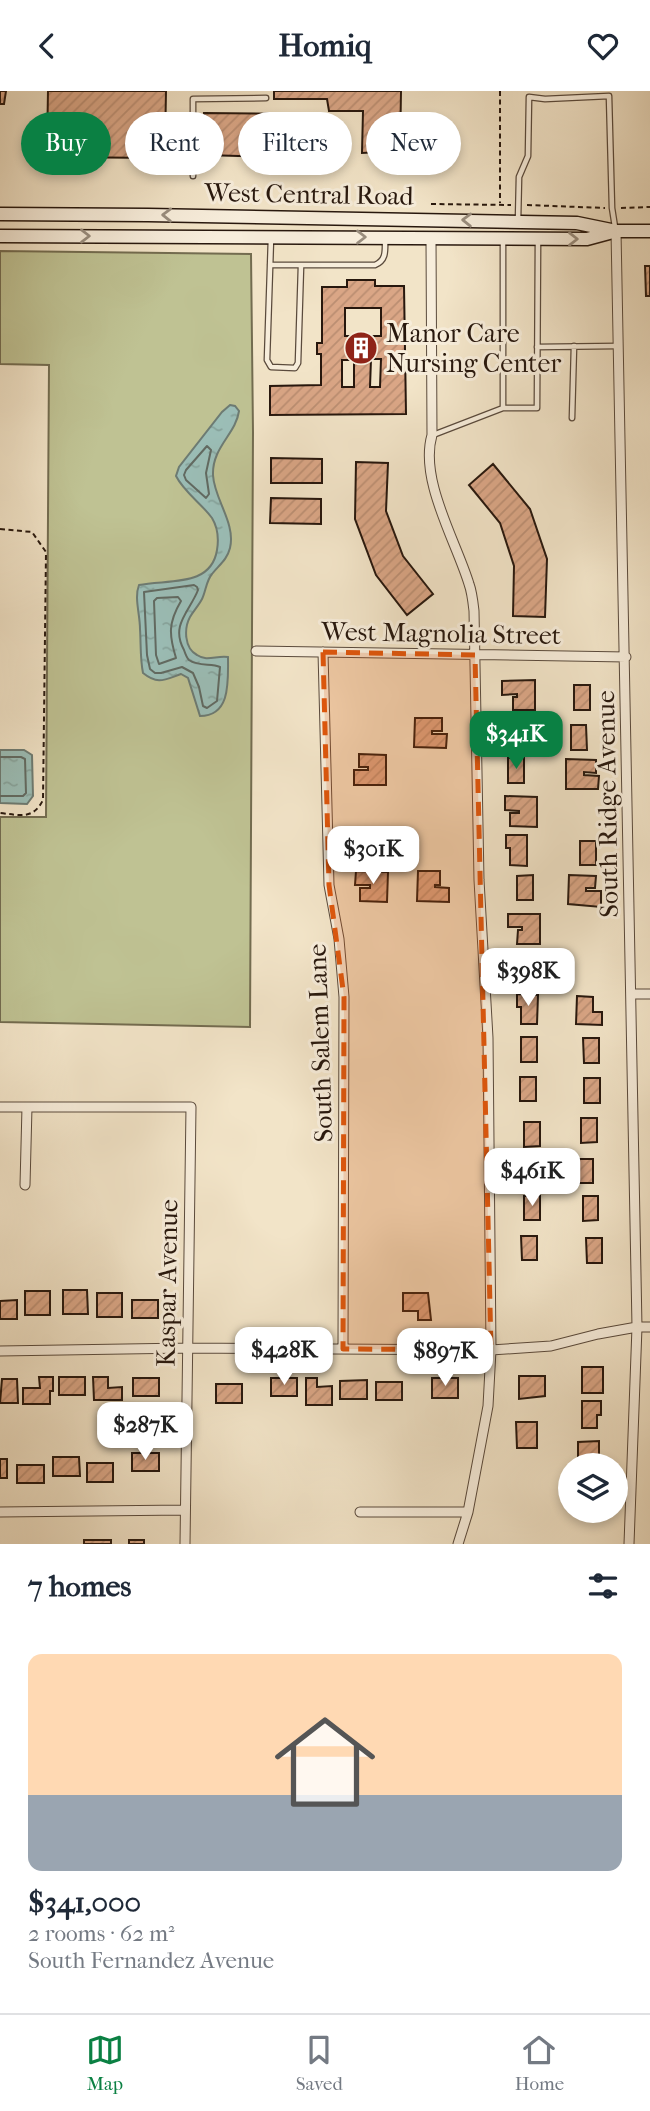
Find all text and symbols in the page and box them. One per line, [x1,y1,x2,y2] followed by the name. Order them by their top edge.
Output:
[28,27,66,65] icon: back
[278,27,372,64] text: Homiq
[584,27,622,65] icon: heart
[21,112,111,175] chip: Buy
[125,112,224,175] chip: Rent
[238,112,352,175] chip: Filters
[366,112,461,175] chip: New
[203,177,415,212] street label: West Central Road
[161,207,172,223] one-way arrow
[462,212,472,228] one-way arrow
[80,228,91,243] one-way arrow
[356,229,366,245] one-way arrow
[568,231,579,247] one-way arrow
[386,318,561,379] place label: Manor Care Nursing Center
[342,329,380,367] building icon: Manor Care Nursing Center
[320,616,562,651] street label: West Magnolia Street
[590,690,625,918] street label: South Ridge Avenue
[467,711,565,771] pin: $341K
[486,720,546,747] text: $341K
[324,827,422,886] pin: $301K
[343,835,403,862] text: $301K
[302,943,339,1143] street label: South Salem Lane
[479,949,577,1008] pin: $398K
[497,957,559,984] text: $398K
[483,1149,581,1208] pin: $461K
[500,1157,564,1184] text: $461K
[151,1199,184,1367] street label: Kaspar Avenue
[235,1327,333,1387] pin: $428K
[396,1329,494,1388] pin: $897K
[251,1336,317,1363] text: $428K
[413,1337,477,1364] text: $897K
[96,1403,194,1462] pin: $287K
[113,1411,177,1438] text: $287K
[558,1453,628,1523] map controls
[558,1453,628,1523] button: layers
[584,1567,622,1605] icon: filters
[28,1569,131,1604] text: 7 homes
[262,1699,388,1825] icon: home
[28,1885,141,1920] text: $341,000
[28,1920,175,1947] text: 2 rooms · 62 m²
[28,1947,274,1974] text: South Fernandez Avenue
[86,2031,124,2095] tab: Map
[296,2031,343,2095] tab: Saved
[515,2031,564,2095] tab: Home

